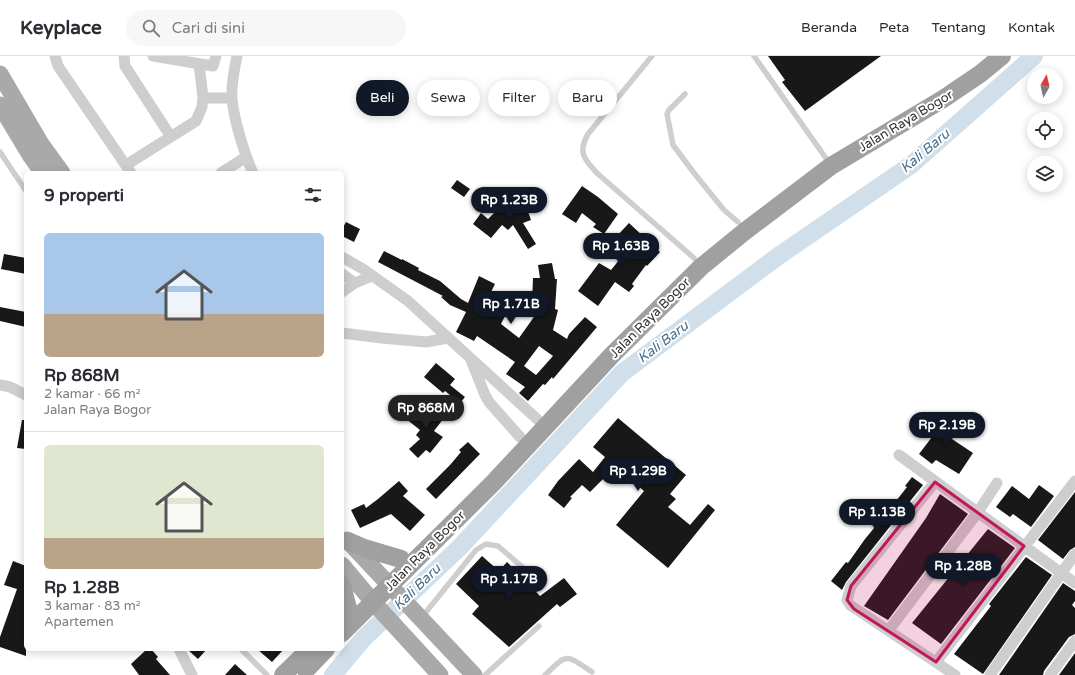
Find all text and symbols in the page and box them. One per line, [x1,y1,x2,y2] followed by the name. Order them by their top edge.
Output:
[126,10,406,46] search box
[20,17,102,39] text: Keyplace
[140,17,162,39] icon: search
[172,19,245,37] text: Cari di sini
[801,19,857,36] text: Beranda
[879,19,909,36] text: Peta
[931,19,986,36] text: Tentang
[1008,19,1055,36] text: Kontak
[1027,68,1063,104] north arrow
[1027,68,1063,192] map controls
[356,80,409,116] chip: Beli
[417,80,480,116] chip: Sewa
[488,80,550,116] chip: Filter
[558,80,617,116] chip: Baru
[856,87,956,155] street label: Jalan Raya Bogor
[1027,112,1063,148] button: locate
[897,124,954,177] water label: Kali Baru
[1027,156,1063,192] button: layers
[302,184,324,206] icon: filters
[44,185,124,206] text: 9 properti
[468,187,550,221] pin: Rp 1.23B
[480,192,538,208] text: Rp 1.23B
[580,233,662,267] pin: Rp 1.63B
[592,238,650,254] text: Rp 1.63B
[148,259,220,331] icon: home
[606,274,694,362] street label: Jalan Raya Bogor
[470,291,552,325] pin: Rp 1.71B
[482,296,540,312] text: Rp 1.71B
[634,316,693,367] water label: Kali Baru
[44,365,120,386] text: Rp 868M
[44,386,141,402] text: 2 kamar · 66 m²
[389,395,463,429] pin: Rp 868M
[397,400,455,416] text: Rp 868M
[44,402,151,418] text: Jalan Raya Bogor
[906,412,988,446] pin: Rp 2.19B
[918,417,976,433] text: Rp 2.19B
[597,458,679,492] pin: Rp 1.29B
[609,463,667,479] text: Rp 1.29B
[148,471,220,543] icon: home
[836,499,918,533] pin: Rp 1.13B
[848,504,906,520] text: Rp 1.13B
[381,507,469,595] street label: Jalan Raya Bogor
[922,553,1004,587] pin: Rp 1.28B
[934,558,992,574] text: Rp 1.28B
[390,559,445,614] water label: Kali Baru
[468,566,550,600] pin: Rp 1.17B
[480,571,538,587] text: Rp 1.17B
[44,577,119,598] text: Rp 1.28B
[44,598,141,614] text: 3 kamar · 83 m²
[44,614,114,630] text: Apartemen

